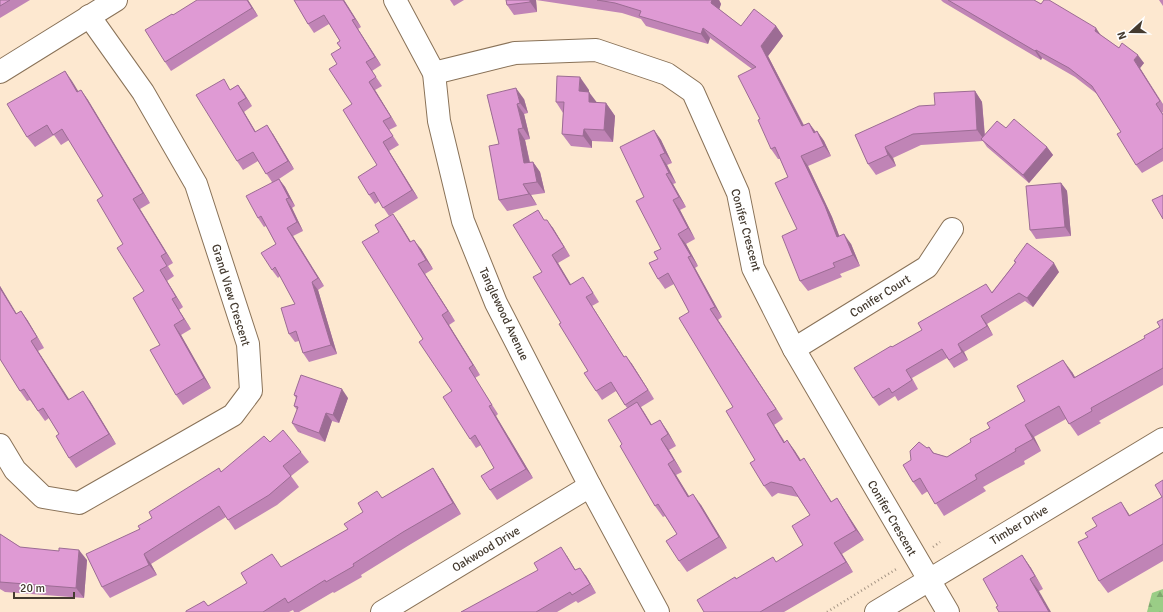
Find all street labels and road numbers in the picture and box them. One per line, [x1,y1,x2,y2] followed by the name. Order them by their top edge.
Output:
[727,187,764,273] street label: Conifer Crescent
[208,242,253,348] street label: Grand View Crescent
[475,265,532,363] street label: Tanglewood Avenue
[847,272,913,321] street label: Conifer Court
[864,478,919,559] street label: Conifer Crescent
[988,502,1051,549] street label: Timber Drive
[450,523,523,576] street label: Oakwood Drive

